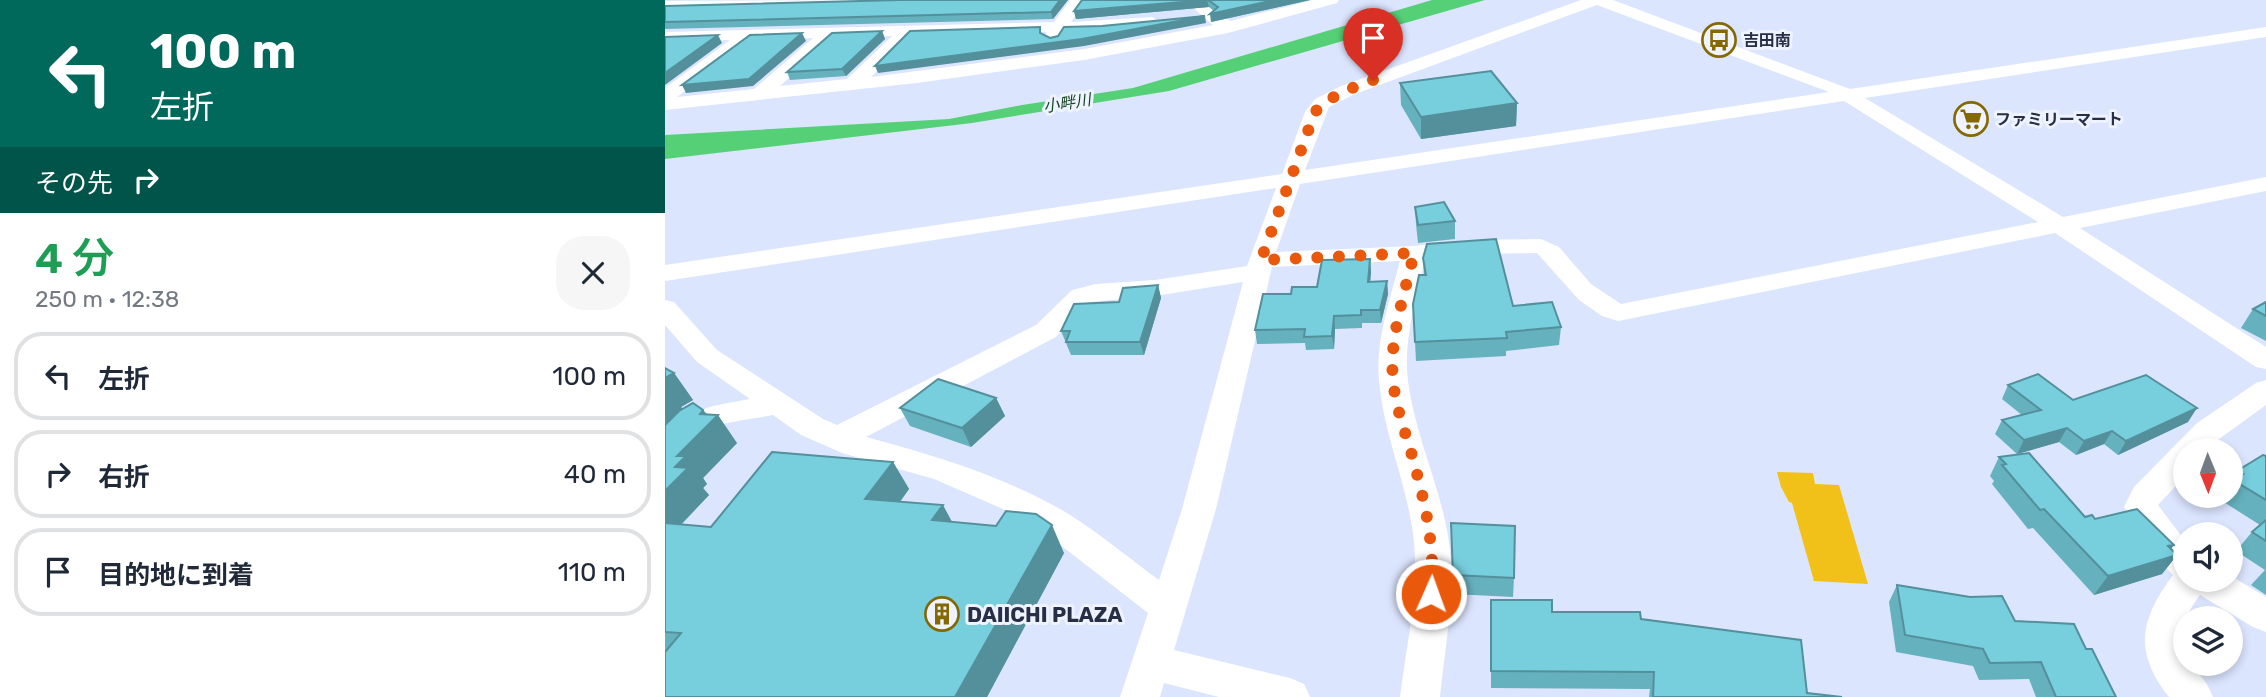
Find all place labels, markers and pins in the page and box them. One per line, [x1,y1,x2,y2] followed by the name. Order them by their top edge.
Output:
[1343,8,1403,80] pin
[1700,21,1738,59] bus stop icon: 吉田南
[1743,31,1791,50] place label: 吉田南
[1952,100,1990,138] supermarket icon: ファミリーマート
[1995,110,2123,129] place label: ファミリーマート
[923,595,961,633] building icon: DAIICHI PLAZA
[967,602,1122,627] place label: DAIICHI PLAZA

